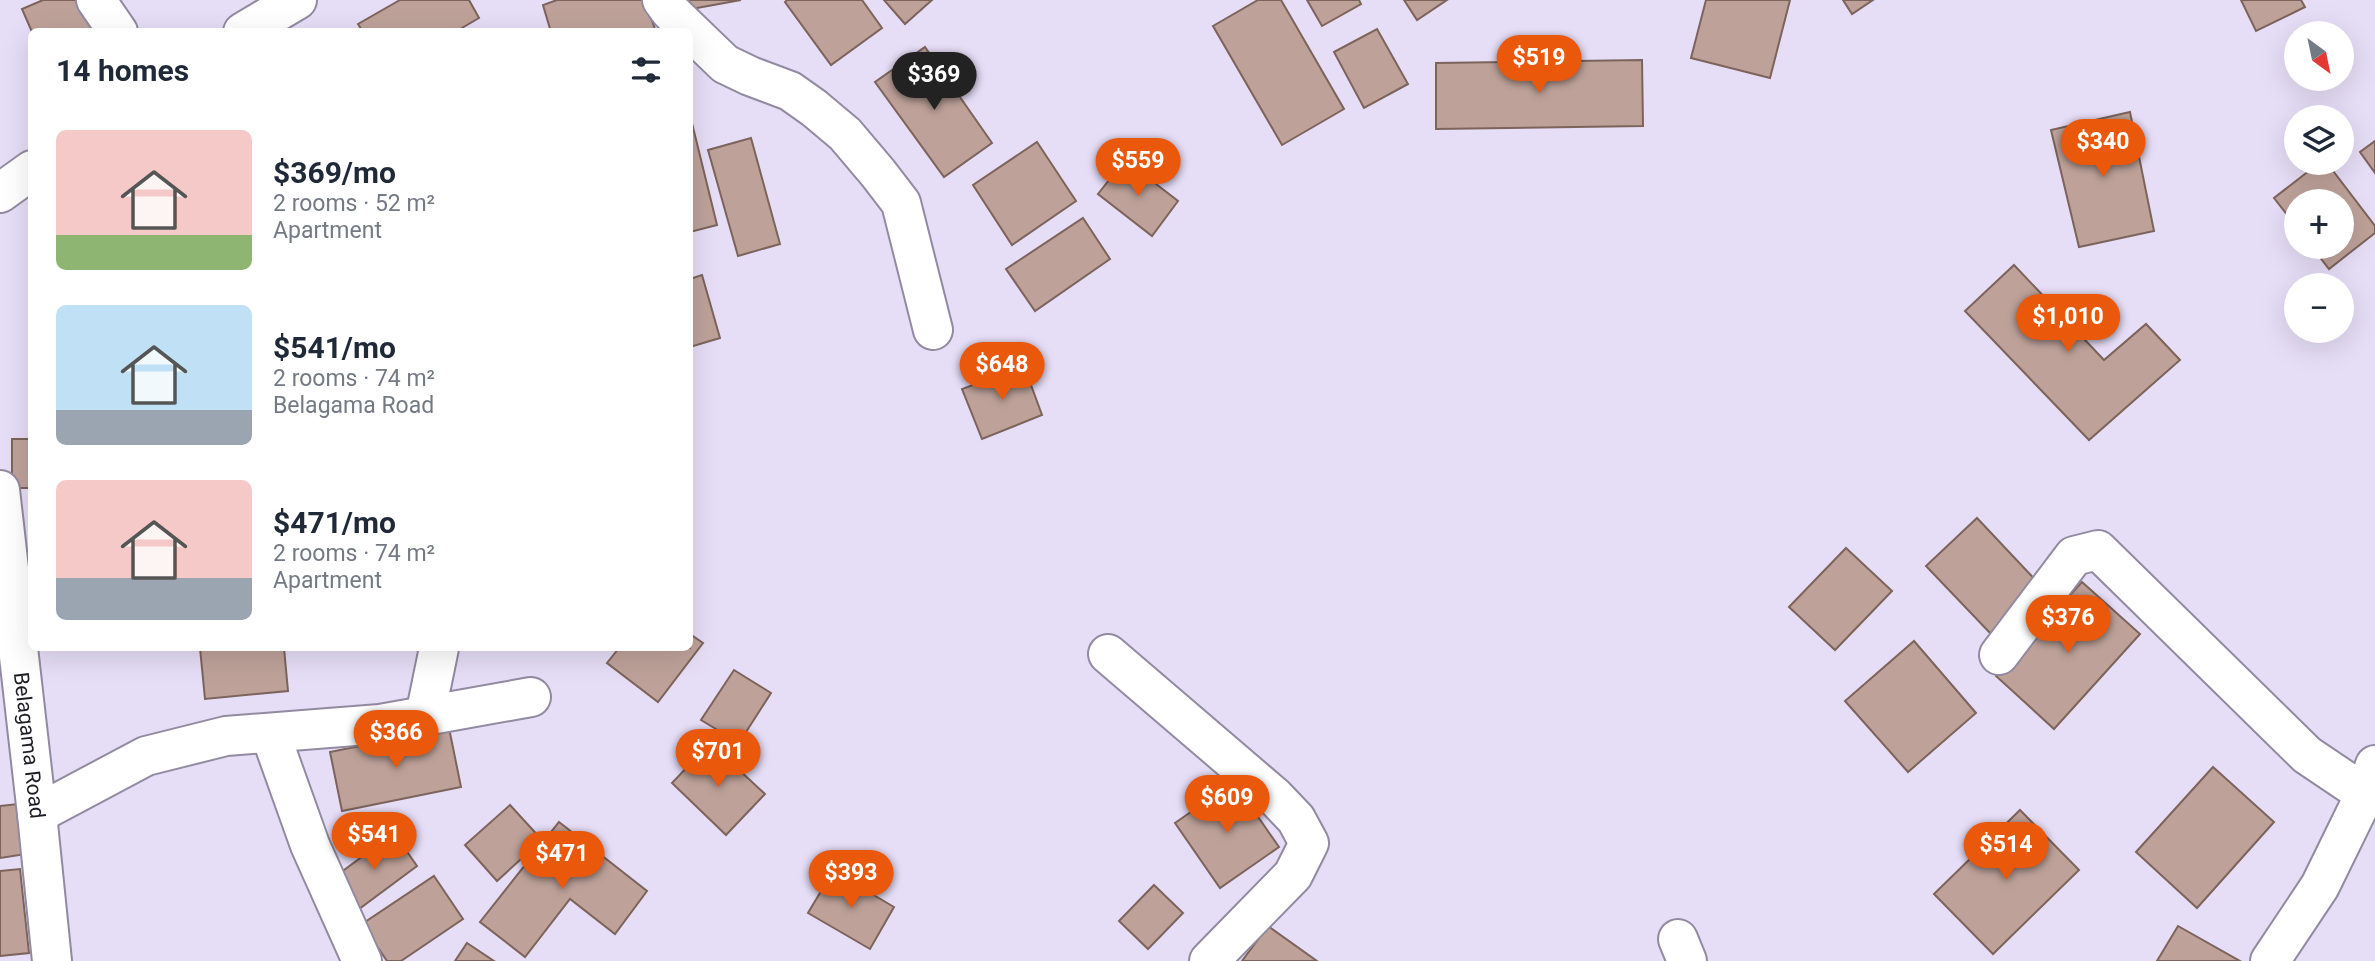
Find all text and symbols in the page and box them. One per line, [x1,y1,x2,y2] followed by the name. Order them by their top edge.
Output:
[2284,21,2354,91] north arrow
[2284,21,2354,343] map controls
[1498,36,1580,95] pin: $519
[1513,44,1565,71] text: $519
[627,51,665,89] icon: filters
[893,52,975,112] pin: $369
[56,53,189,88] text: 14 homes
[908,61,960,88] text: $369
[2284,105,2354,175] button: layers
[2062,120,2144,179] pin: $340
[2077,128,2129,155] text: $340
[1097,138,1179,198] pin: $559
[1112,147,1164,174] text: $559
[273,155,396,190] text: $369/mo
[112,158,196,242] icon: home
[2284,189,2354,259] button: +
[273,190,435,217] text: 2 rooms · 52 m²
[273,217,382,244] text: Apartment
[2284,273,2354,343] button: −
[2011,294,2125,354] pin: $1,010
[2032,303,2104,330] text: $1,010
[273,330,396,365] text: $541/mo
[112,333,196,417] icon: home
[961,342,1043,402] pin: $648
[976,351,1028,378] text: $648
[273,365,435,392] text: 2 rooms · 74 m²
[273,392,434,419] text: Belagama Road
[273,505,396,540] text: $471/mo
[112,508,196,592] icon: home
[273,540,435,567] text: 2 rooms · 74 m²
[273,567,382,594] text: Apartment
[2027,596,2109,655] pin: $376
[2042,604,2094,631] text: $376
[9,671,49,820] street label: Belagama Road
[355,710,437,770] pin: $366
[370,719,422,746] text: $366
[677,730,759,789] pin: $701
[692,738,744,765] text: $701
[1186,776,1268,835] pin: $609
[1201,784,1253,811] text: $609
[333,812,415,872] pin: $541
[348,821,400,848] text: $541
[1965,822,2047,882] pin: $514
[1980,831,2032,858] text: $514
[521,832,603,891] pin: $471
[536,840,588,867] text: $471
[810,850,892,910] pin: $393
[825,859,877,886] text: $393

